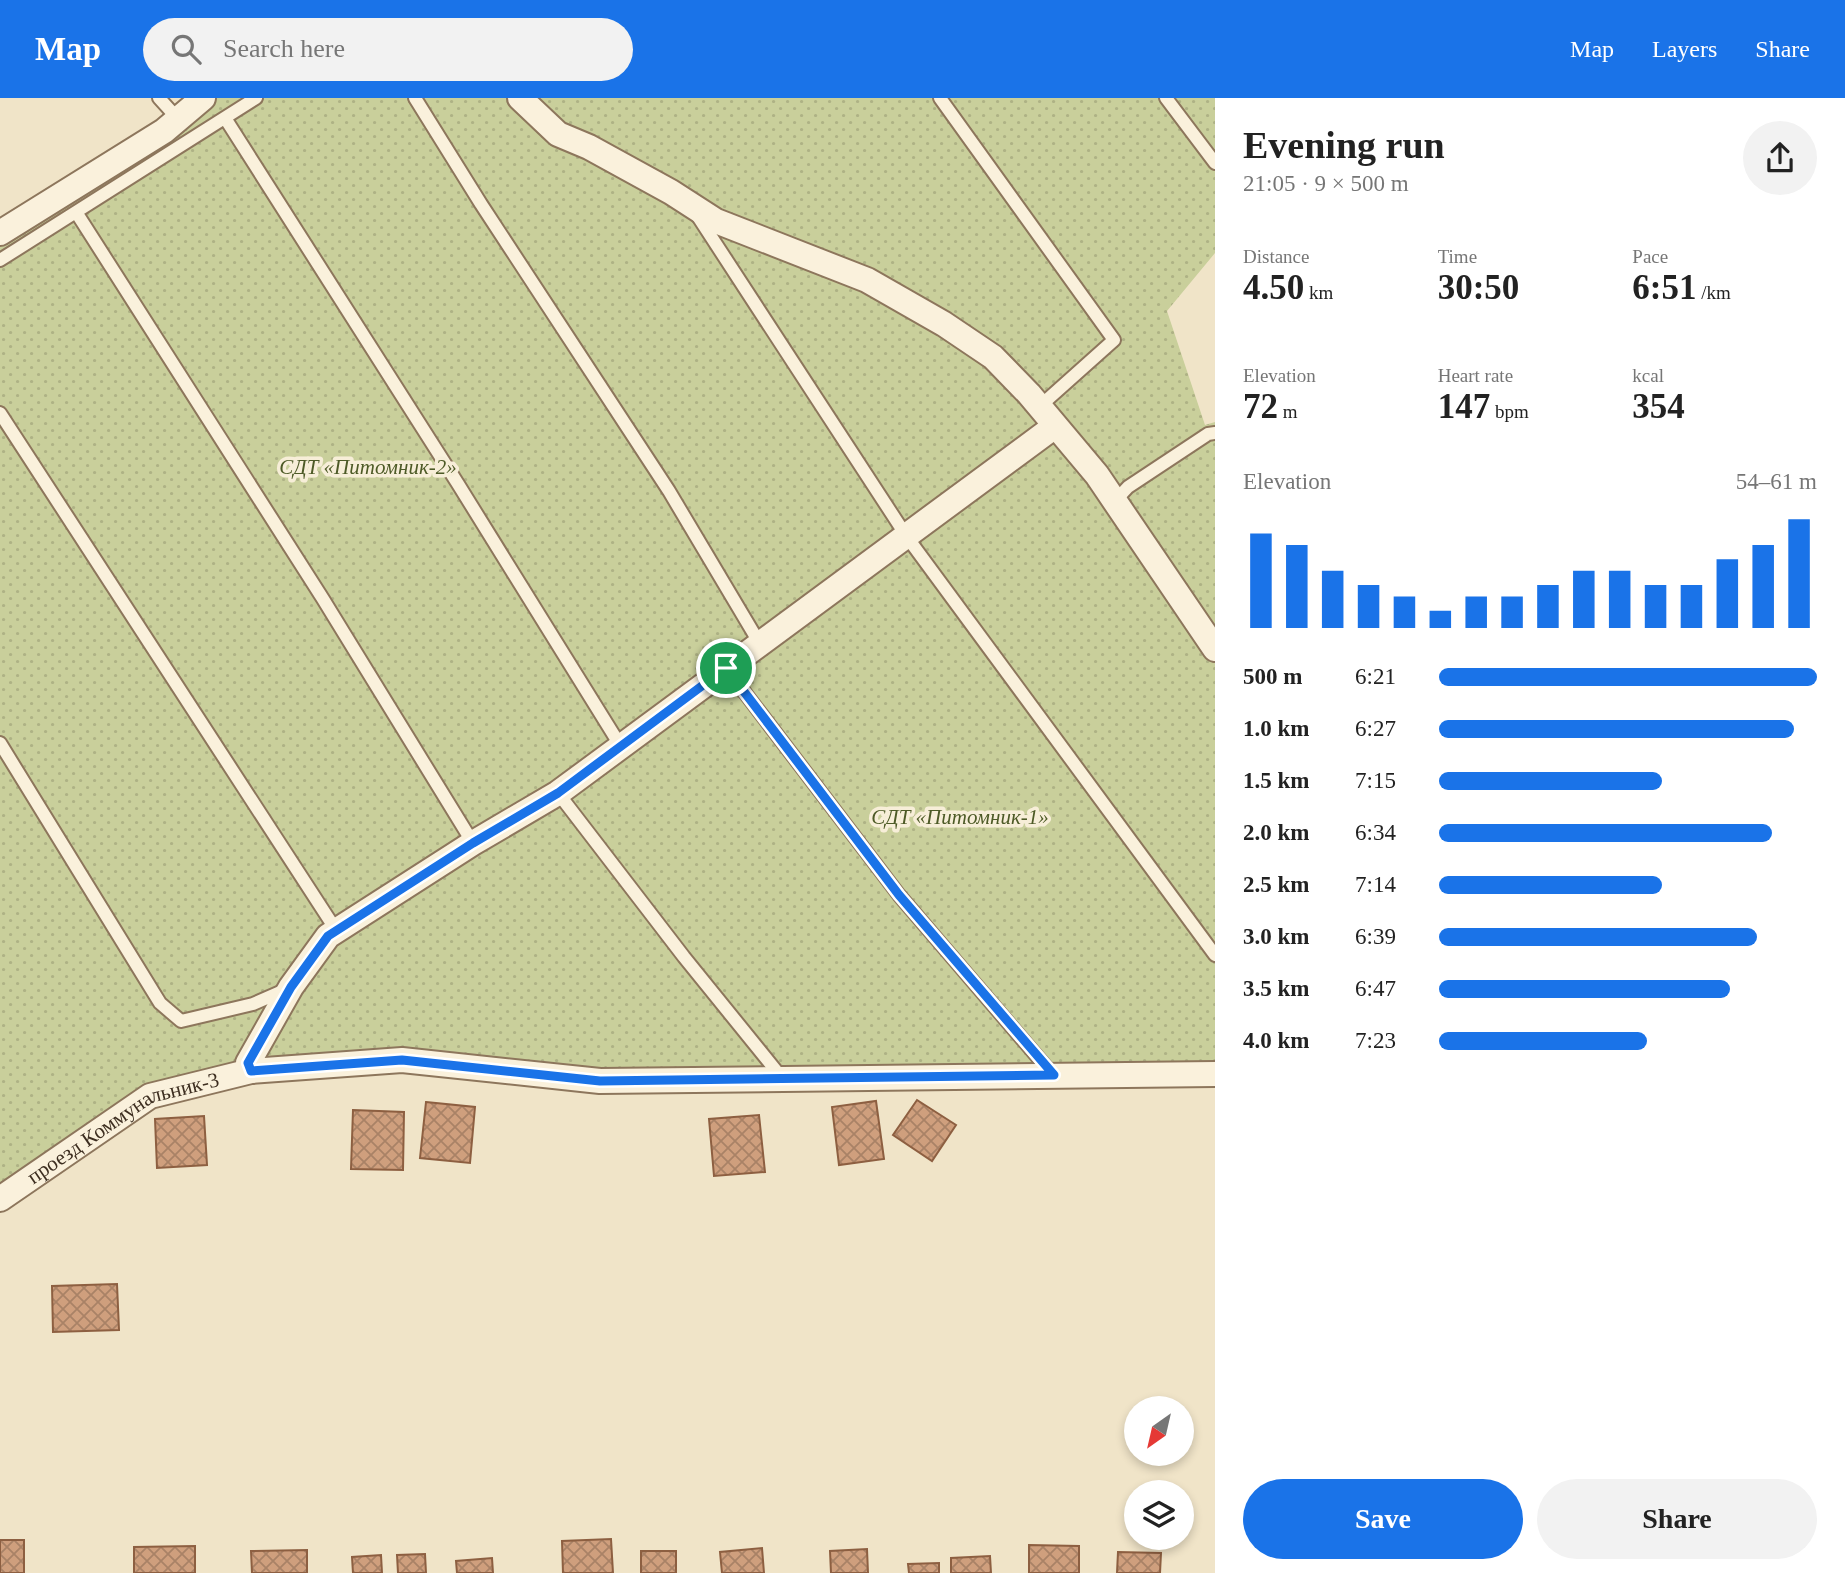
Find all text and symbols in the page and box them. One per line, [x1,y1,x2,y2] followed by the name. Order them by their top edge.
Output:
[143,18,633,81] search box
[167,30,205,68] icon: search
[35,31,101,67] text: Map
[223,34,345,63] text: Search here
[1570,36,1614,62] text: Map
[1652,36,1717,62] text: Layers
[1755,36,1810,62] text: Share
[1743,121,1817,195] button: share
[1243,124,1445,166] text: Evening run
[1243,171,1409,196] text: 21:05 · 9 × 500 m
[1243,246,1309,267] text: Distance
[1438,246,1477,267] text: Time
[1632,246,1668,267] text: Pace
[1243,268,1304,307] text: 4.50
[1438,268,1519,307] text: 30:50
[1632,268,1696,307] text: 6:51
[1304,282,1333,303] text: km
[1696,282,1731,303] text: /km
[1243,365,1316,386] text: Elevation
[1438,365,1513,386] text: Heart rate
[1632,365,1664,386] text: kcal
[1243,387,1278,426] text: 72
[1438,387,1490,426] text: 147
[1632,387,1685,426] text: 354
[1278,401,1298,422] text: m
[1490,401,1529,422] text: bpm
[279,455,457,479] park label: СДТ «Питомник-2»
[1243,469,1331,494] text: Elevation
[1736,469,1817,494] text: 54–61 m
[696,638,756,698] pin
[707,649,745,687] icon: arrive
[1243,664,1302,689] text: 500 m
[1355,664,1396,689] text: 6:21
[1243,716,1309,741] text: 1.0 km
[1355,716,1396,741] text: 6:27
[1243,768,1309,793] text: 1.5 km
[1355,768,1396,793] text: 7:15
[871,805,1049,829] park label: СДТ «Питомник-1»
[1243,820,1309,845] text: 2.0 km
[1355,820,1396,845] text: 6:34
[1243,872,1309,897] text: 2.5 km
[1355,872,1396,897] text: 7:14
[1243,924,1309,949] text: 3.0 km
[1355,924,1396,949] text: 6:39
[1243,976,1309,1001] text: 3.5 km
[1355,976,1396,1001] text: 6:47
[1243,1028,1309,1053] text: 4.0 km
[1355,1028,1396,1053] text: 7:23
[22,1067,221,1189] street label: проезд Коммунальник-3
[1124,1396,1194,1466] north arrow
[1124,1396,1194,1550] map controls
[1243,1479,1523,1559] button: Save
[1537,1479,1817,1559] button: Share
[1124,1480,1194,1550] button: layers

